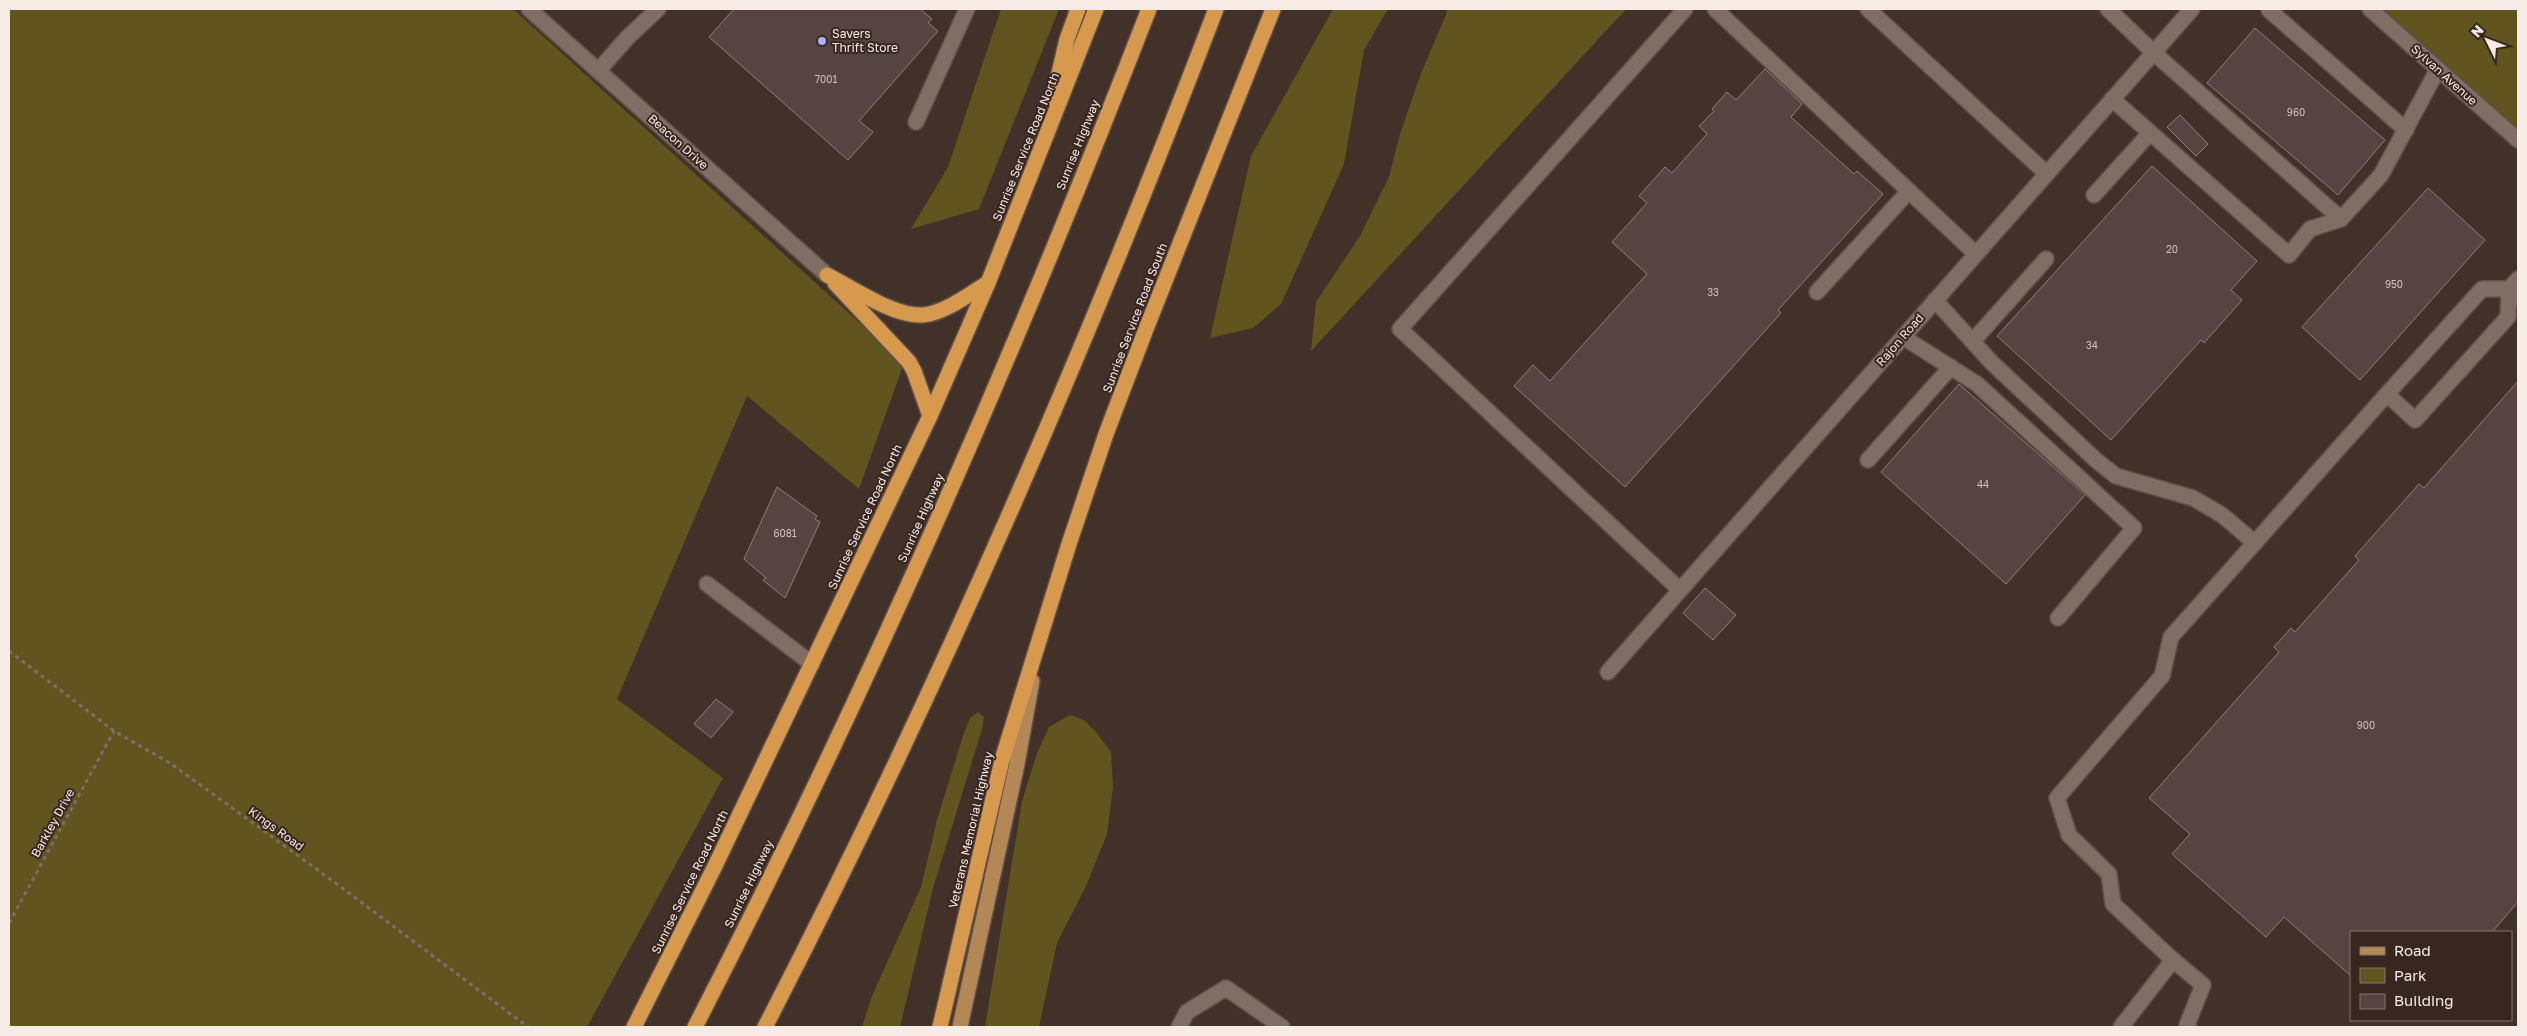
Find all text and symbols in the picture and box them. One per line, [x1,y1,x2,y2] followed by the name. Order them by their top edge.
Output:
[2462,15,2512,65] north arrow
[2467,21,2487,41] text: N
[832,26,898,55] place label: Savers Thrift Store
[816,35,828,47] marker: Savers Thrift Store
[2408,41,2481,108] street label: Sylvan Avenue
[989,71,1062,223] street label: Sunrise Service Road North
[815,73,837,85] house number: 7001
[1053,97,1103,192] street label: Sunrise Highway
[2287,106,2305,118] house number: 960
[645,111,711,173] street label: Beacon Drive
[1099,241,1170,395] street label: Sunrise Service Road South
[2166,243,2178,255] house number: 20
[2385,278,2403,290] house number: 950
[1707,286,1719,298] house number: 33
[1873,310,1927,369] street label: Rajon Road
[2086,339,2098,351] house number: 34
[824,442,905,592] street label: Sunrise Service Road North
[894,471,947,565] street label: Sunrise Highway
[1977,478,1989,490] house number: 44
[773,527,797,539] house number: 6081
[2357,719,2375,731] house number: 900
[945,750,996,910] street label: Veterans Memorial Highway
[28,786,78,860] street label: Barkley Drive
[246,803,307,854] street label: Kings Road
[648,807,731,956] street label: Sunrise Service Road North
[721,837,777,930] street label: Sunrise Highway
[2350,931,2512,1021] legend
[2394,941,2431,959] text: Road
[2394,966,2427,984] text: Park
[2394,991,2454,1009] text: Building

